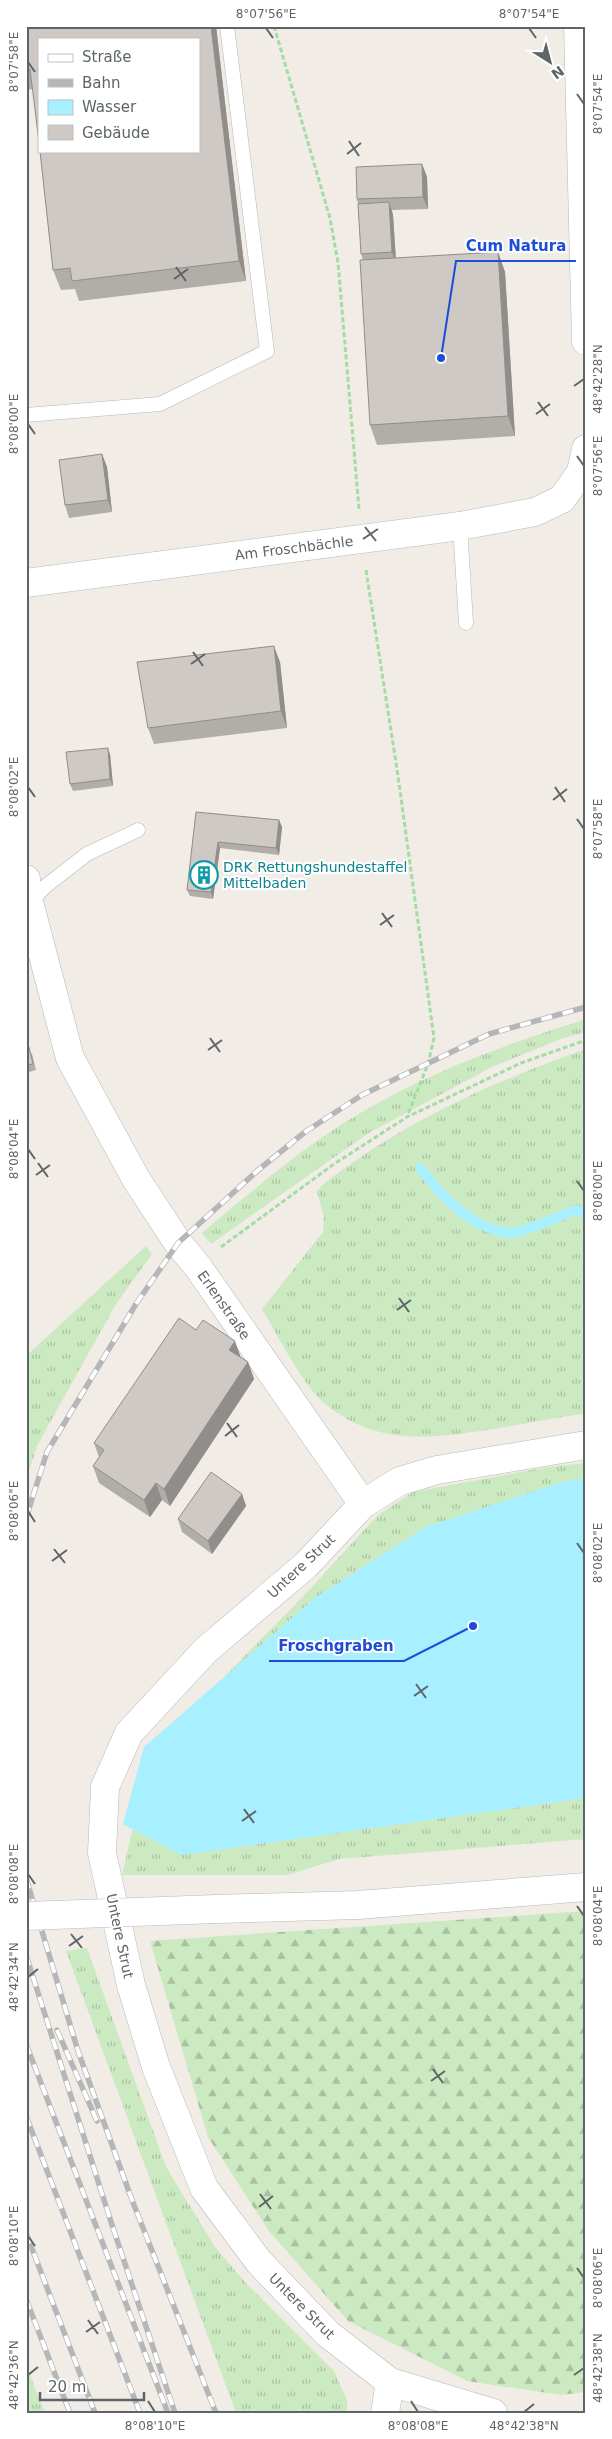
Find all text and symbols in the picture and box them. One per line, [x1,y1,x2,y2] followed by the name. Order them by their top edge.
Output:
[236,7,296,21] text: 8°07'56"E
[499,7,559,21] text: 8°07'54"E
[7,32,21,92] text: 8°07'58"E
[38,38,200,152] legend
[524,38,574,88] north arrow
[82,48,131,66] text: Straße
[548,63,567,82] text: N
[82,74,121,92] text: Bahn
[591,74,605,134] text: 8°07'54"E
[82,98,137,116] text: Wasser
[82,124,150,142] text: Gebäude
[456,231,576,261] callout: Cum Natura
[466,237,566,255] text: Cum Natura
[591,344,605,414] text: 48°42'28"N
[7,394,21,454] text: 8°08'00"E
[591,436,605,496] text: 8°07'56"E
[234,533,354,563] street label: Am Froschbächle
[7,757,21,817] text: 8°08'02"E
[591,799,605,859] text: 8°07'58"E
[223,859,407,891] place label: DRK Rettungshundestaffel Mittelbaden
[189,860,219,890] building icon: DRK Rettungshundestaffel Mittelbaden
[7,1119,21,1179] text: 8°08'04"E
[591,1161,605,1221] text: 8°08'00"E
[194,1267,254,1343] street label: Erlenstraße
[7,1481,21,1541] text: 8°08'06"E
[591,1523,605,1583] text: 8°08'02"E
[264,1530,338,1601] street label: Untere Strut
[269,1631,404,1661] callout: Froschgraben
[278,1637,394,1655] text: Froschgraben
[7,1844,21,1904] text: 8°08'08"E
[591,1886,605,1946] text: 8°08'04"E
[103,1892,137,1980] street label: Untere Strut
[7,1942,21,2012] text: 48°42'34"N
[7,2206,21,2266] text: 8°08'10"E
[591,2248,605,2308] text: 8°08'06"E
[266,2270,339,2343] street label: Untere Strut
[591,2333,605,2403] text: 48°42'38"N
[7,2340,21,2410] text: 48°42'36"N
[40,2369,144,2401] scale bar
[48,2378,86,2396] text: 20 m
[125,2419,185,2433] text: 8°08'10"E
[388,2419,448,2433] text: 8°08'08"E
[489,2419,559,2433] text: 48°42'38"N

